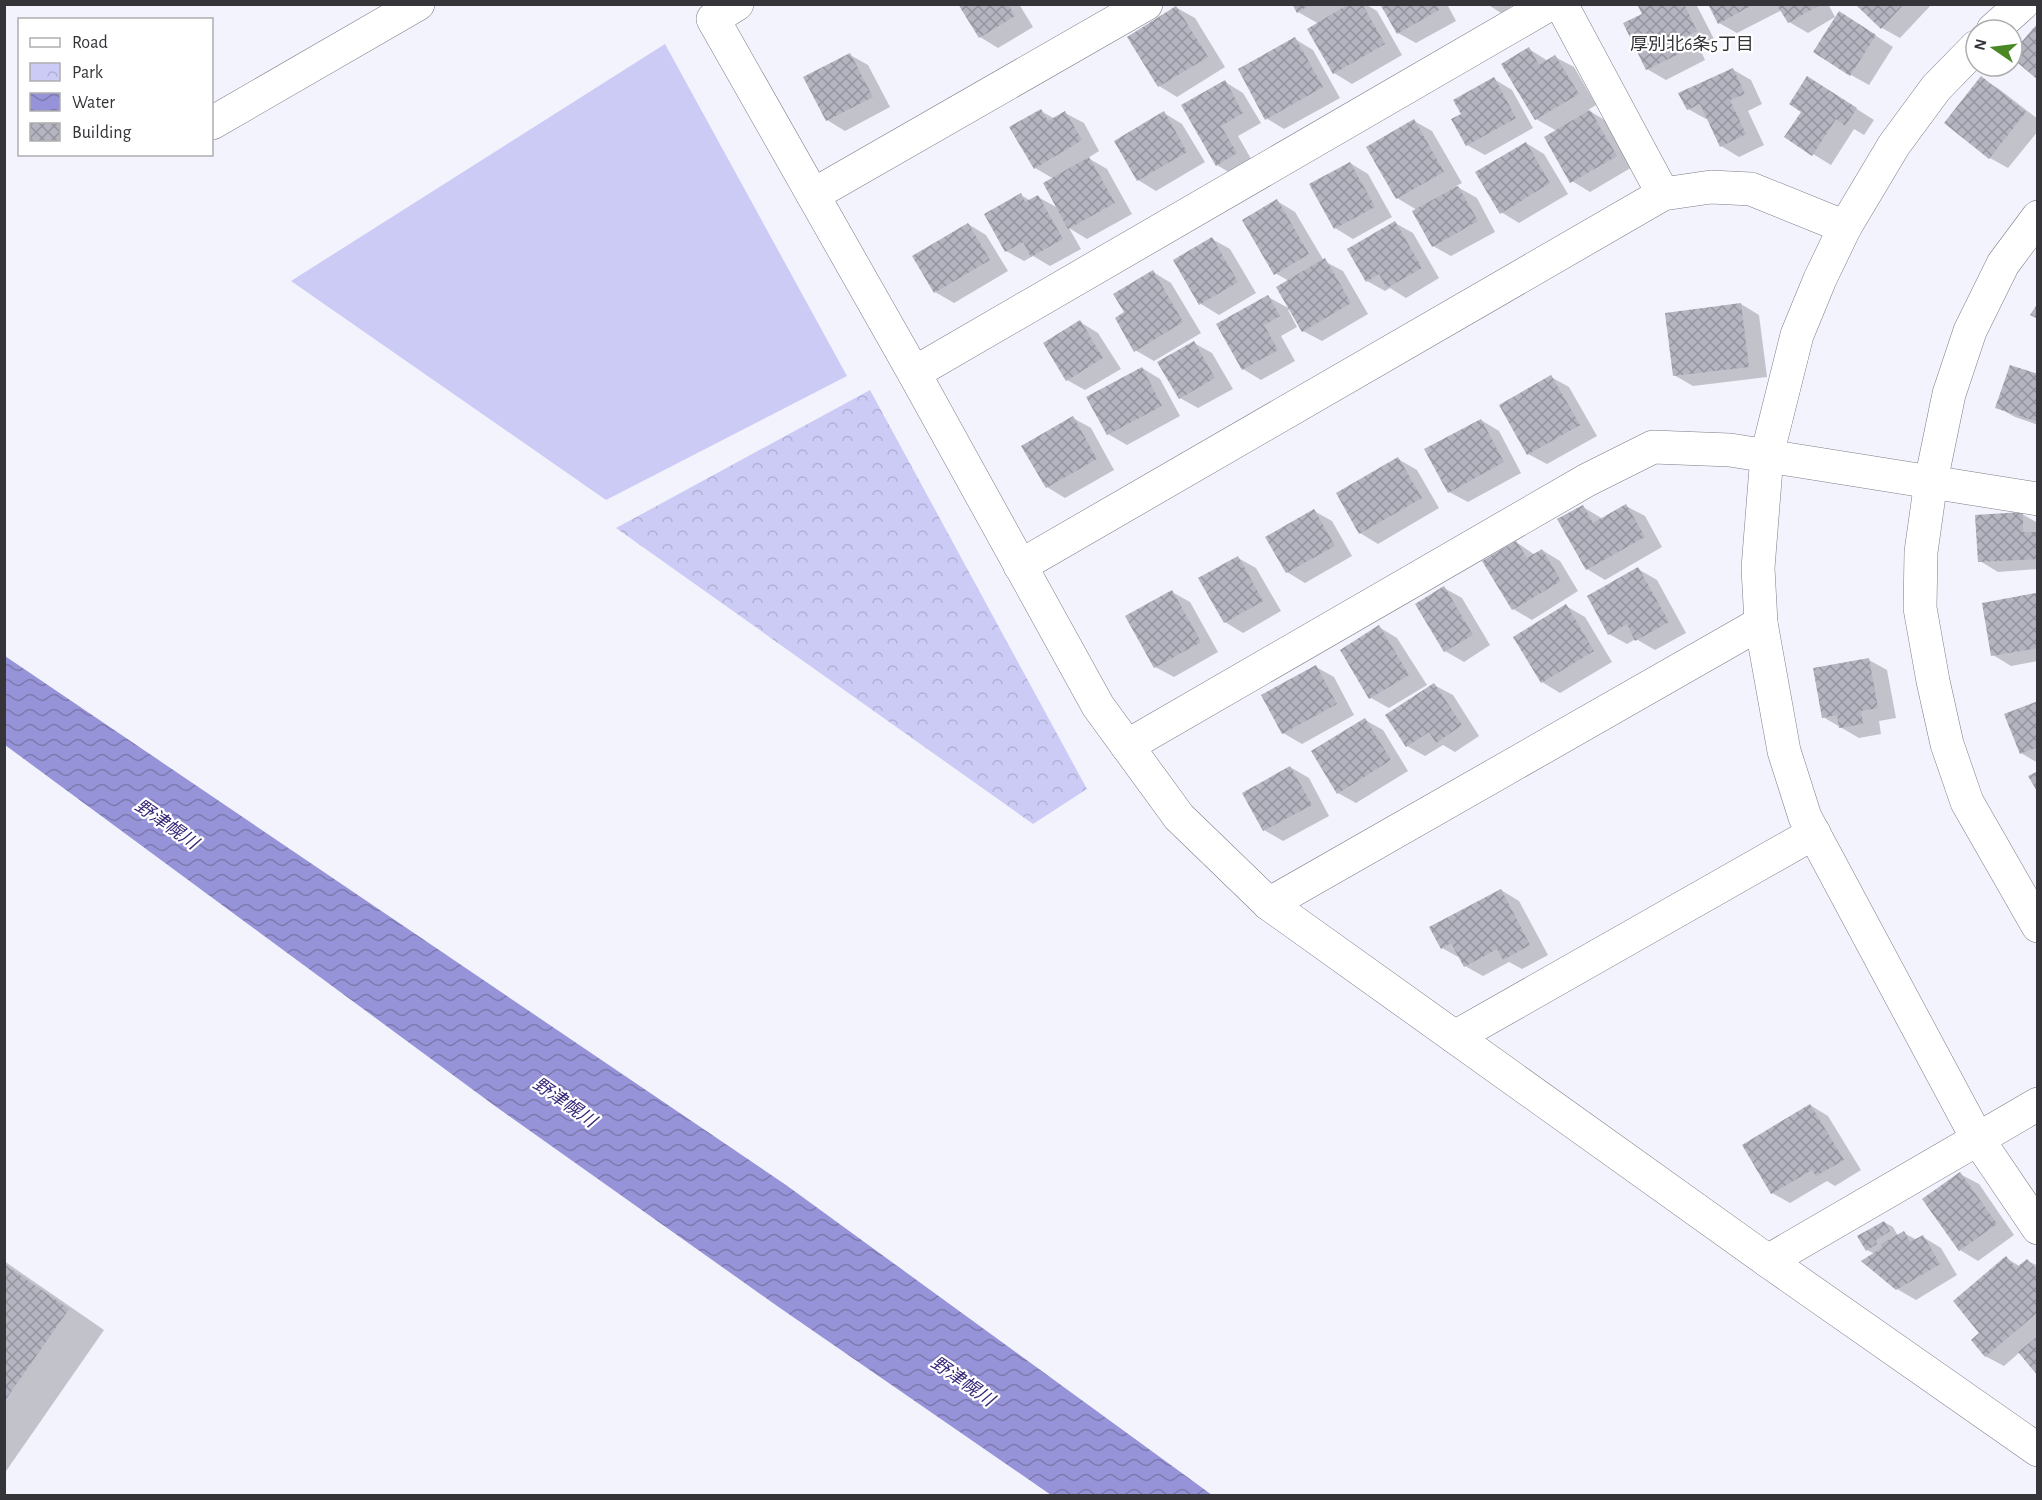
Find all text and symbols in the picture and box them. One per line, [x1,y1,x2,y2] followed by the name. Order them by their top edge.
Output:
[18,18,213,156] legend
[1964,18,2024,78] north arrow
[72,34,108,52] text: Road
[1630,34,1754,54] district label: 厚別北6条5丁目
[1971,37,1990,52] text: N
[72,64,104,82] text: Park
[72,94,115,112] text: Water
[72,124,132,142] text: Building
[131,795,203,854] water label: 野津幌川
[529,1073,601,1132] water label: 野津幌川
[927,1352,999,1411] water label: 野津幌川

